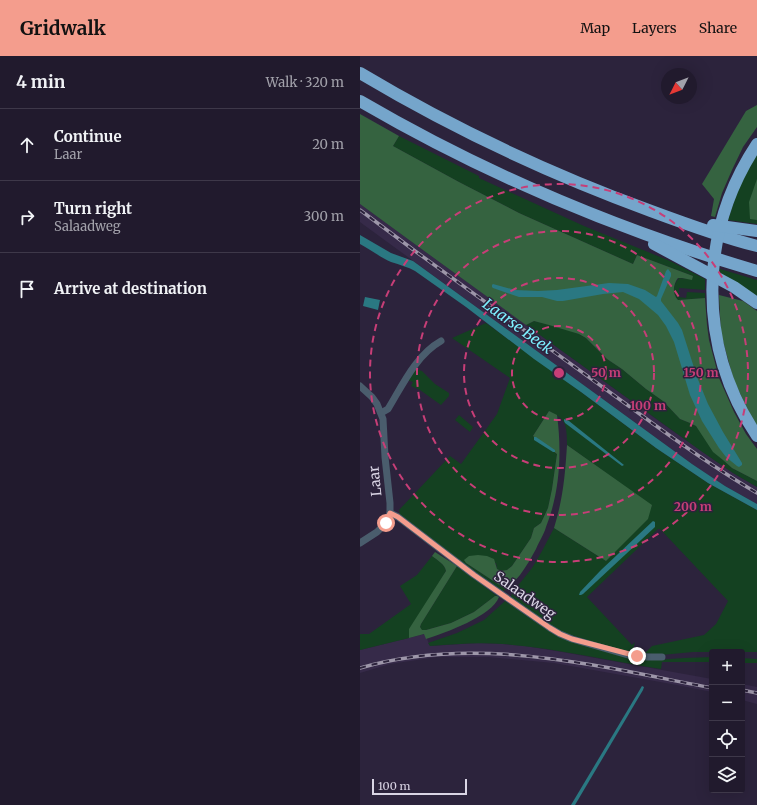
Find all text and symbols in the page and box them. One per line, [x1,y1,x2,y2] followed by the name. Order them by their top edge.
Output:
[20,16,106,40] text: Gridwalk
[580,19,610,37] text: Map
[632,19,677,37] text: Layers
[699,19,737,37] text: Share
[661,68,697,104] north arrow
[16,71,65,93] text: 4 min
[266,74,344,91] text: Walk · 320 m
[54,127,122,146] text: Continue
[16,134,38,156] icon: ahead
[312,136,344,153] text: 20 m
[54,146,82,163] text: Laar
[54,199,132,218] text: Turn right
[16,206,38,228] icon: right
[304,208,344,225] text: 300 m
[54,218,121,235] text: Salaadweg
[16,278,38,300] icon: arrive
[54,279,207,298] text: Arrive at destination
[479,294,557,358] water label: Laarse Beek
[591,365,621,380] text: 50 m
[684,365,719,380] text: 150 m
[552,366,566,380] centre of rings
[630,398,666,413] text: 100 m
[364,465,386,497] street label: Laar
[674,499,712,514] text: 200 m
[377,514,395,532] route start
[490,567,560,623] street label: Salaadweg
[628,647,646,665] route end
[709,649,745,793] map controls
[709,649,745,685] button: +
[709,685,745,721] button: −
[709,721,745,757] button: locate
[709,757,745,793] button: layers
[372,777,467,796] scale bar
[378,779,410,793] text: 100 m

